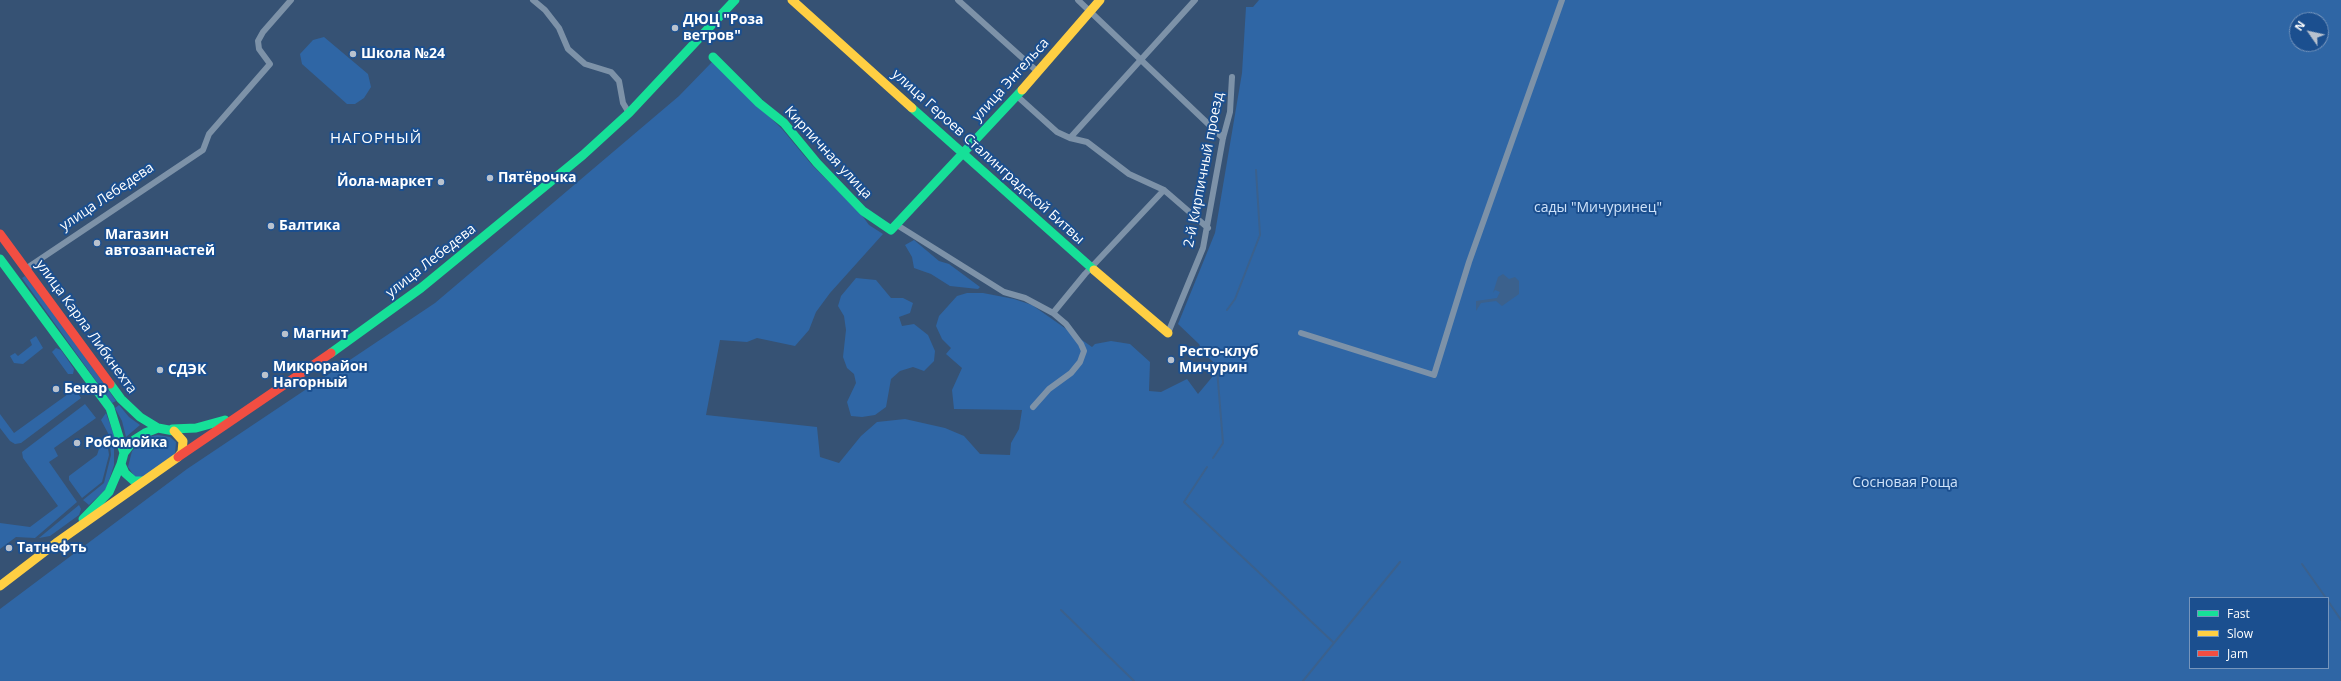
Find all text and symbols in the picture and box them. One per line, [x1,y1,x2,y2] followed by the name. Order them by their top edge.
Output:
[683,12,764,44] place label: ДЮЦ "Роза ветров"
[2289,12,2329,52] north arrow
[2291,18,2308,33] text: N
[670,23,680,33] marker: ДЮЦ "Роза ветров"
[969,35,1053,125] street label: улица Энгельса
[361,46,445,62] place label: Школа №24
[348,49,358,59] marker: Школа №24
[888,66,1088,248] street label: улица Героев Сталинградской Битвы
[1181,91,1227,249] street label: 2-й Кирпичный проезд
[781,103,875,203] street label: Кирпичная улица
[330,130,422,148] district label: НАГОРНЫЙ
[57,159,157,235] street label: улица Лебедева
[498,170,577,186] place label: Пятёрочка
[485,173,495,183] marker: Пятёрочка
[337,174,433,190] place label: Йола-маркет
[436,177,446,187] marker: Йола-маркет
[1534,200,1662,216] park label: сады "Мичуринец"
[279,218,340,234] place label: Балтика
[266,221,276,231] marker: Балтика
[383,221,479,301] street label: улица Лебедева
[105,227,215,260] place label: Магазин автозапчастей
[92,238,102,248] marker: Магазин автозапчастей
[32,257,140,397] street label: улица Карла Либкнехта
[293,326,348,342] place label: Магнит
[280,329,290,339] marker: Магнит
[1179,344,1259,376] place label: Ресто-клуб Мичурин
[1166,355,1176,365] marker: Ресто-клуб Мичурин
[273,359,368,392] place label: Микрорайон Нагорный
[168,362,206,378] place label: СДЭК
[155,365,165,375] marker: СДЭК
[260,370,270,380] marker: Микрорайон Нагорный
[64,381,107,397] place label: Бекар
[51,384,61,394] marker: Бекар
[85,435,168,451] place label: Робомойка
[72,438,82,448] marker: Робомойка
[1852,475,1958,491] park label: Сосновая Роща
[17,540,87,556] place label: Татнефть
[4,543,14,553] marker: Татнефть
[2189,597,2329,669] legend
[2227,605,2250,622] text: Fast
[2227,625,2253,642] text: Slow
[2227,645,2248,662] text: Jam

